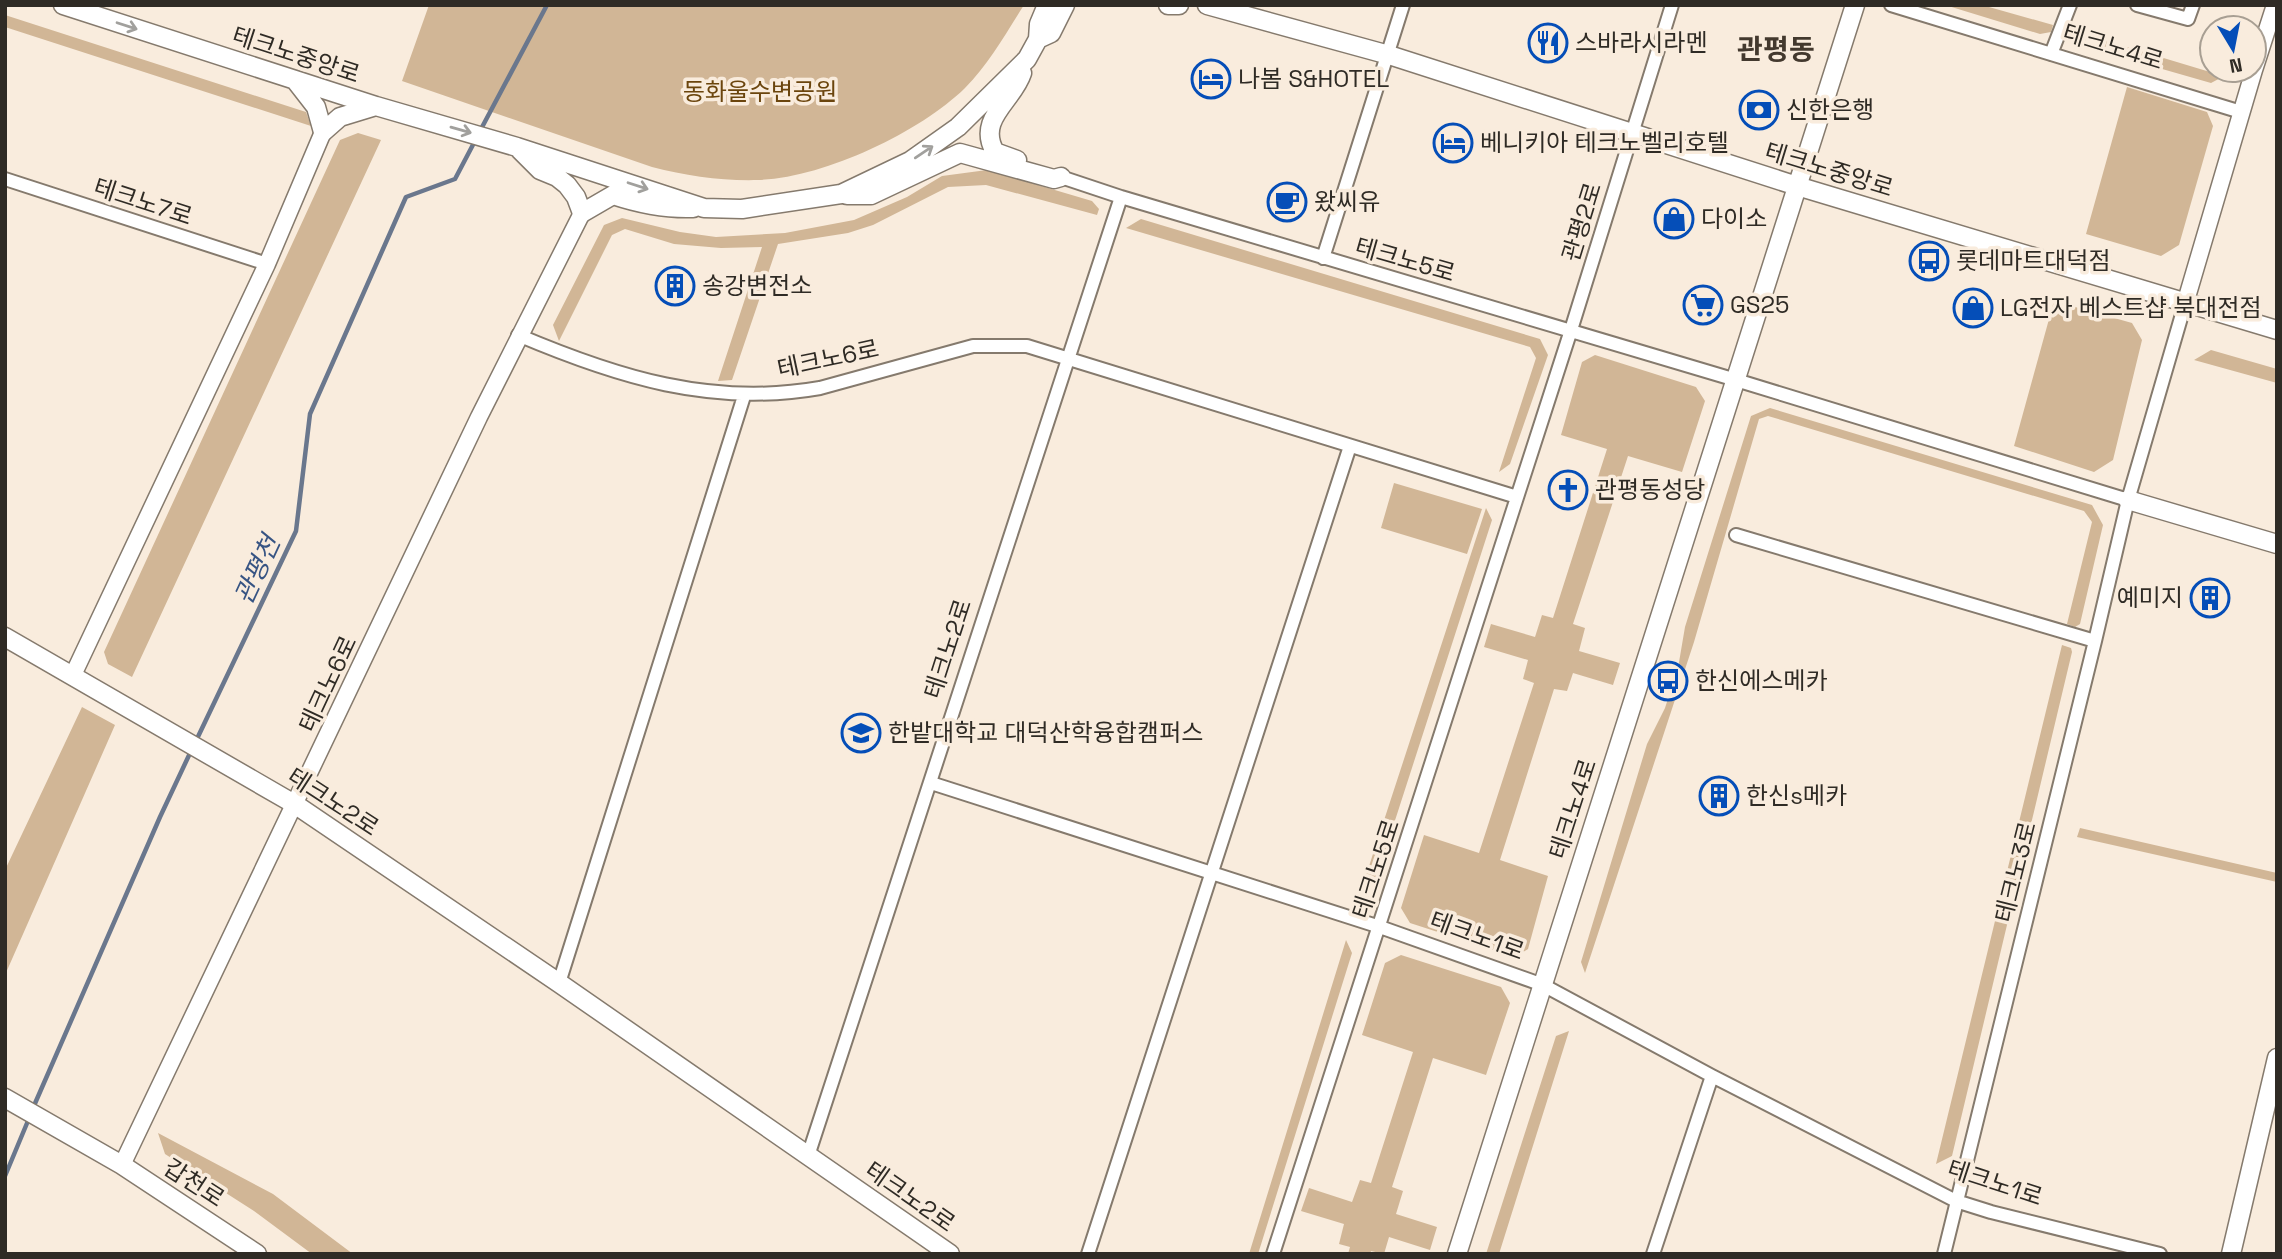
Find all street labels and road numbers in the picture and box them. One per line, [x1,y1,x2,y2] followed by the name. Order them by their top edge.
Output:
[2059,17,2167,76] street label: 테크노4로
[228,19,364,90] street label: 테크노중앙로
[1761,135,1897,204] street label: 테크노중앙로
[90,171,196,232] street label: 테크노7로
[1555,179,1608,265] street label: 관평2로
[1352,230,1459,289] street label: 테크노5로
[774,333,882,384] street label: 테크노6로
[917,595,978,703] street label: 테크노2로
[292,631,363,737] street label: 테크노6로
[1542,755,1603,863] street label: 테크노4로
[282,761,385,843] street label: 테크노2로
[1345,815,1406,922] street label: 테크노5로
[1988,818,2043,926] street label: 테크노3로
[1426,904,1529,967] street label: 테크노1로
[158,1152,230,1214] street label: 갑천로
[1944,1153,2047,1212] street label: 테크노1로
[859,1154,961,1239] street label: 테크노2로

